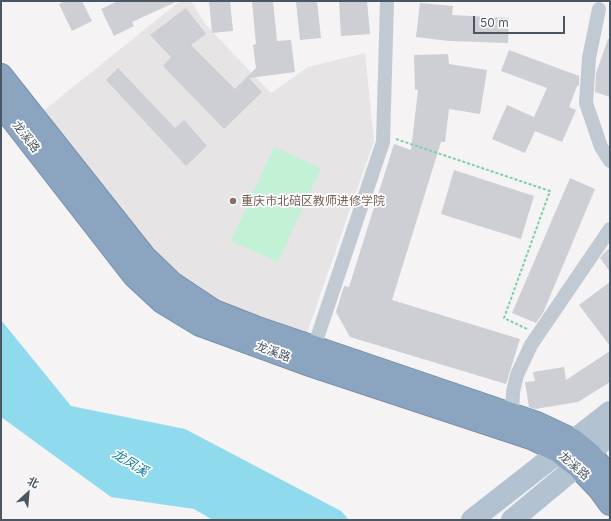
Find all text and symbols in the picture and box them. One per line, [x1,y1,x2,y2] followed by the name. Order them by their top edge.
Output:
[475,8,567,34] scale bar
[480,15,509,30] text: 50 m
[9,118,43,156] street label: 龙溪路
[241,194,385,208] place label: 重庆市北碚区教师进修学院
[228,196,238,206] marker: 重庆市北碚区教师进修学院
[254,339,292,365] street label: 龙溪路
[109,446,151,480] water label: 龙凤溪
[556,449,592,483] street label: 龙溪路
[8,473,48,513] north arrow
[25,474,41,491] text: 北

